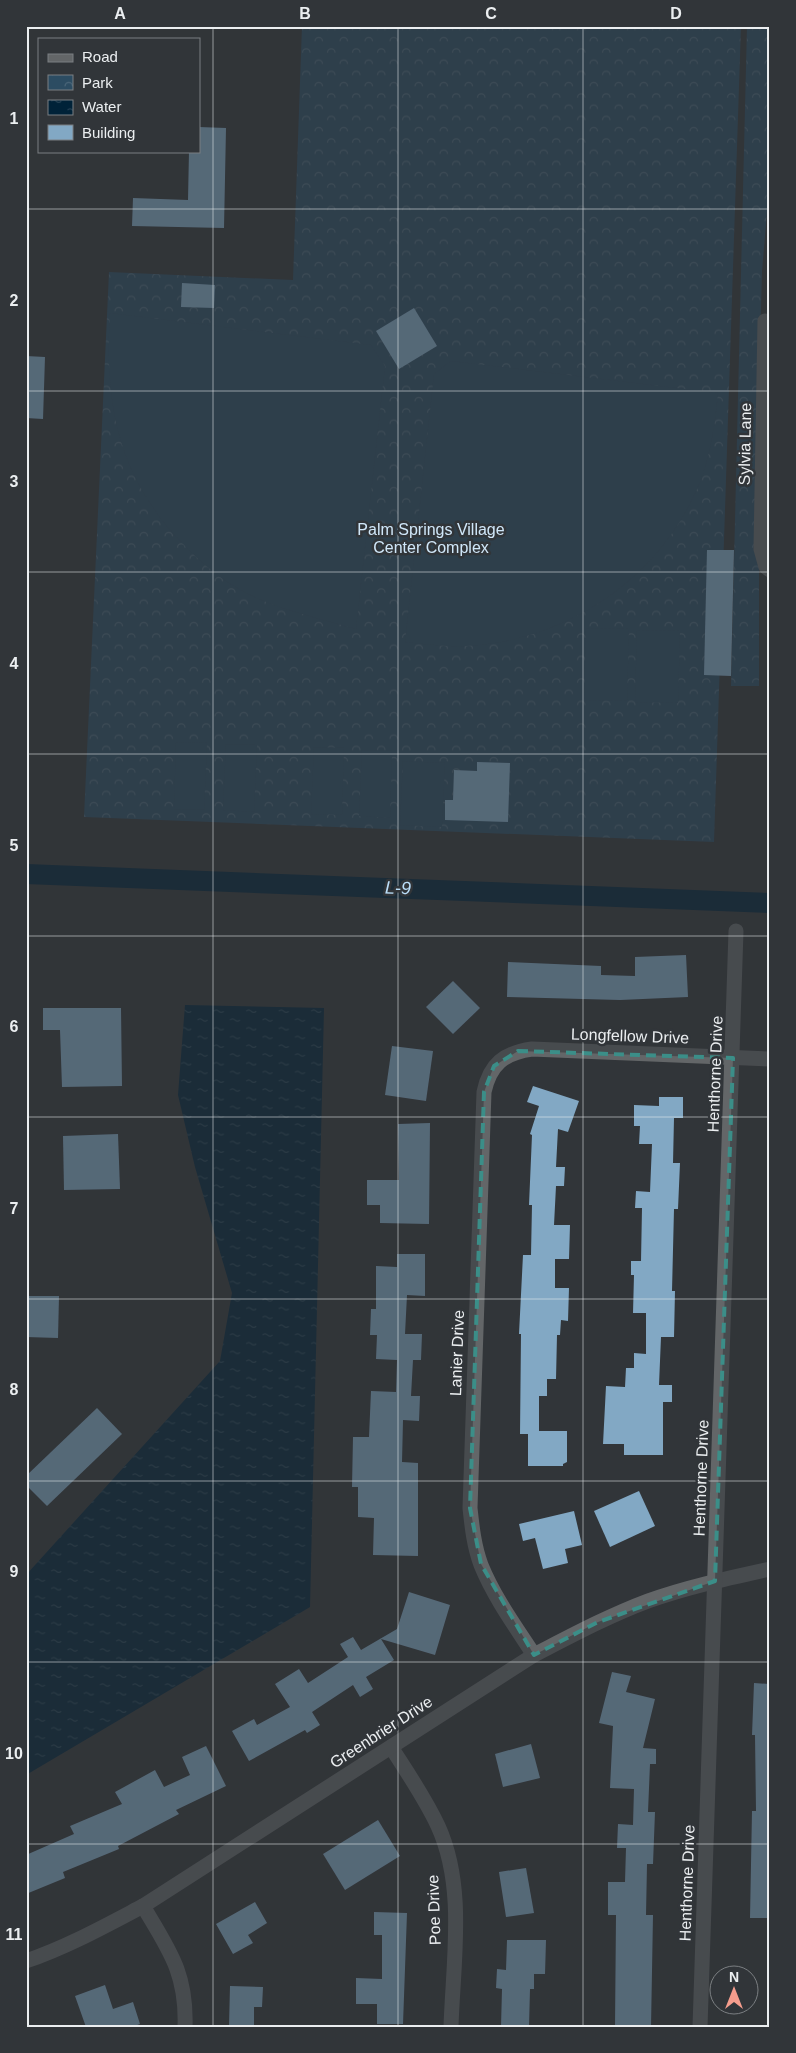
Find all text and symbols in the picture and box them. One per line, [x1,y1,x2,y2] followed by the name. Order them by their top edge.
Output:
[114,5,126,22] text: A
[299,5,311,22] text: B
[485,5,497,22] text: C
[670,5,682,22] text: D
[38,38,200,152] legend
[82,48,118,65] text: Road
[82,74,113,91] text: Park
[82,98,121,115] text: Water
[10,110,19,127] text: 1
[82,124,135,141] text: Building
[10,292,19,309] text: 2
[736,402,754,486] street label: Sylvia Lane
[10,473,19,490] text: 3
[357,521,505,556] park label: Palm Springs Village Center Complex
[10,655,19,672] text: 4
[10,837,19,854] text: 5
[385,878,411,898] water label: L-9
[704,1015,726,1133] street label: Henthorne Drive
[10,1018,19,1035] text: 6
[571,1025,690,1047] street label: Longfellow Drive
[10,1200,19,1217] text: 7
[447,1310,467,1396] street label: Lanier Drive
[10,1381,19,1398] text: 8
[690,1419,712,1537] street label: Henthorne Drive
[10,1563,19,1580] text: 9
[327,1693,435,1771] street label: Greenbrier Drive
[5,1745,23,1762] text: 10
[676,1824,698,1942] street label: Henthorne Drive
[424,1874,444,1945] street label: Poe Drive
[6,1926,23,1943] text: 11
[708,1966,758,2016] north arrow
[729,1969,739,1985] text: N

